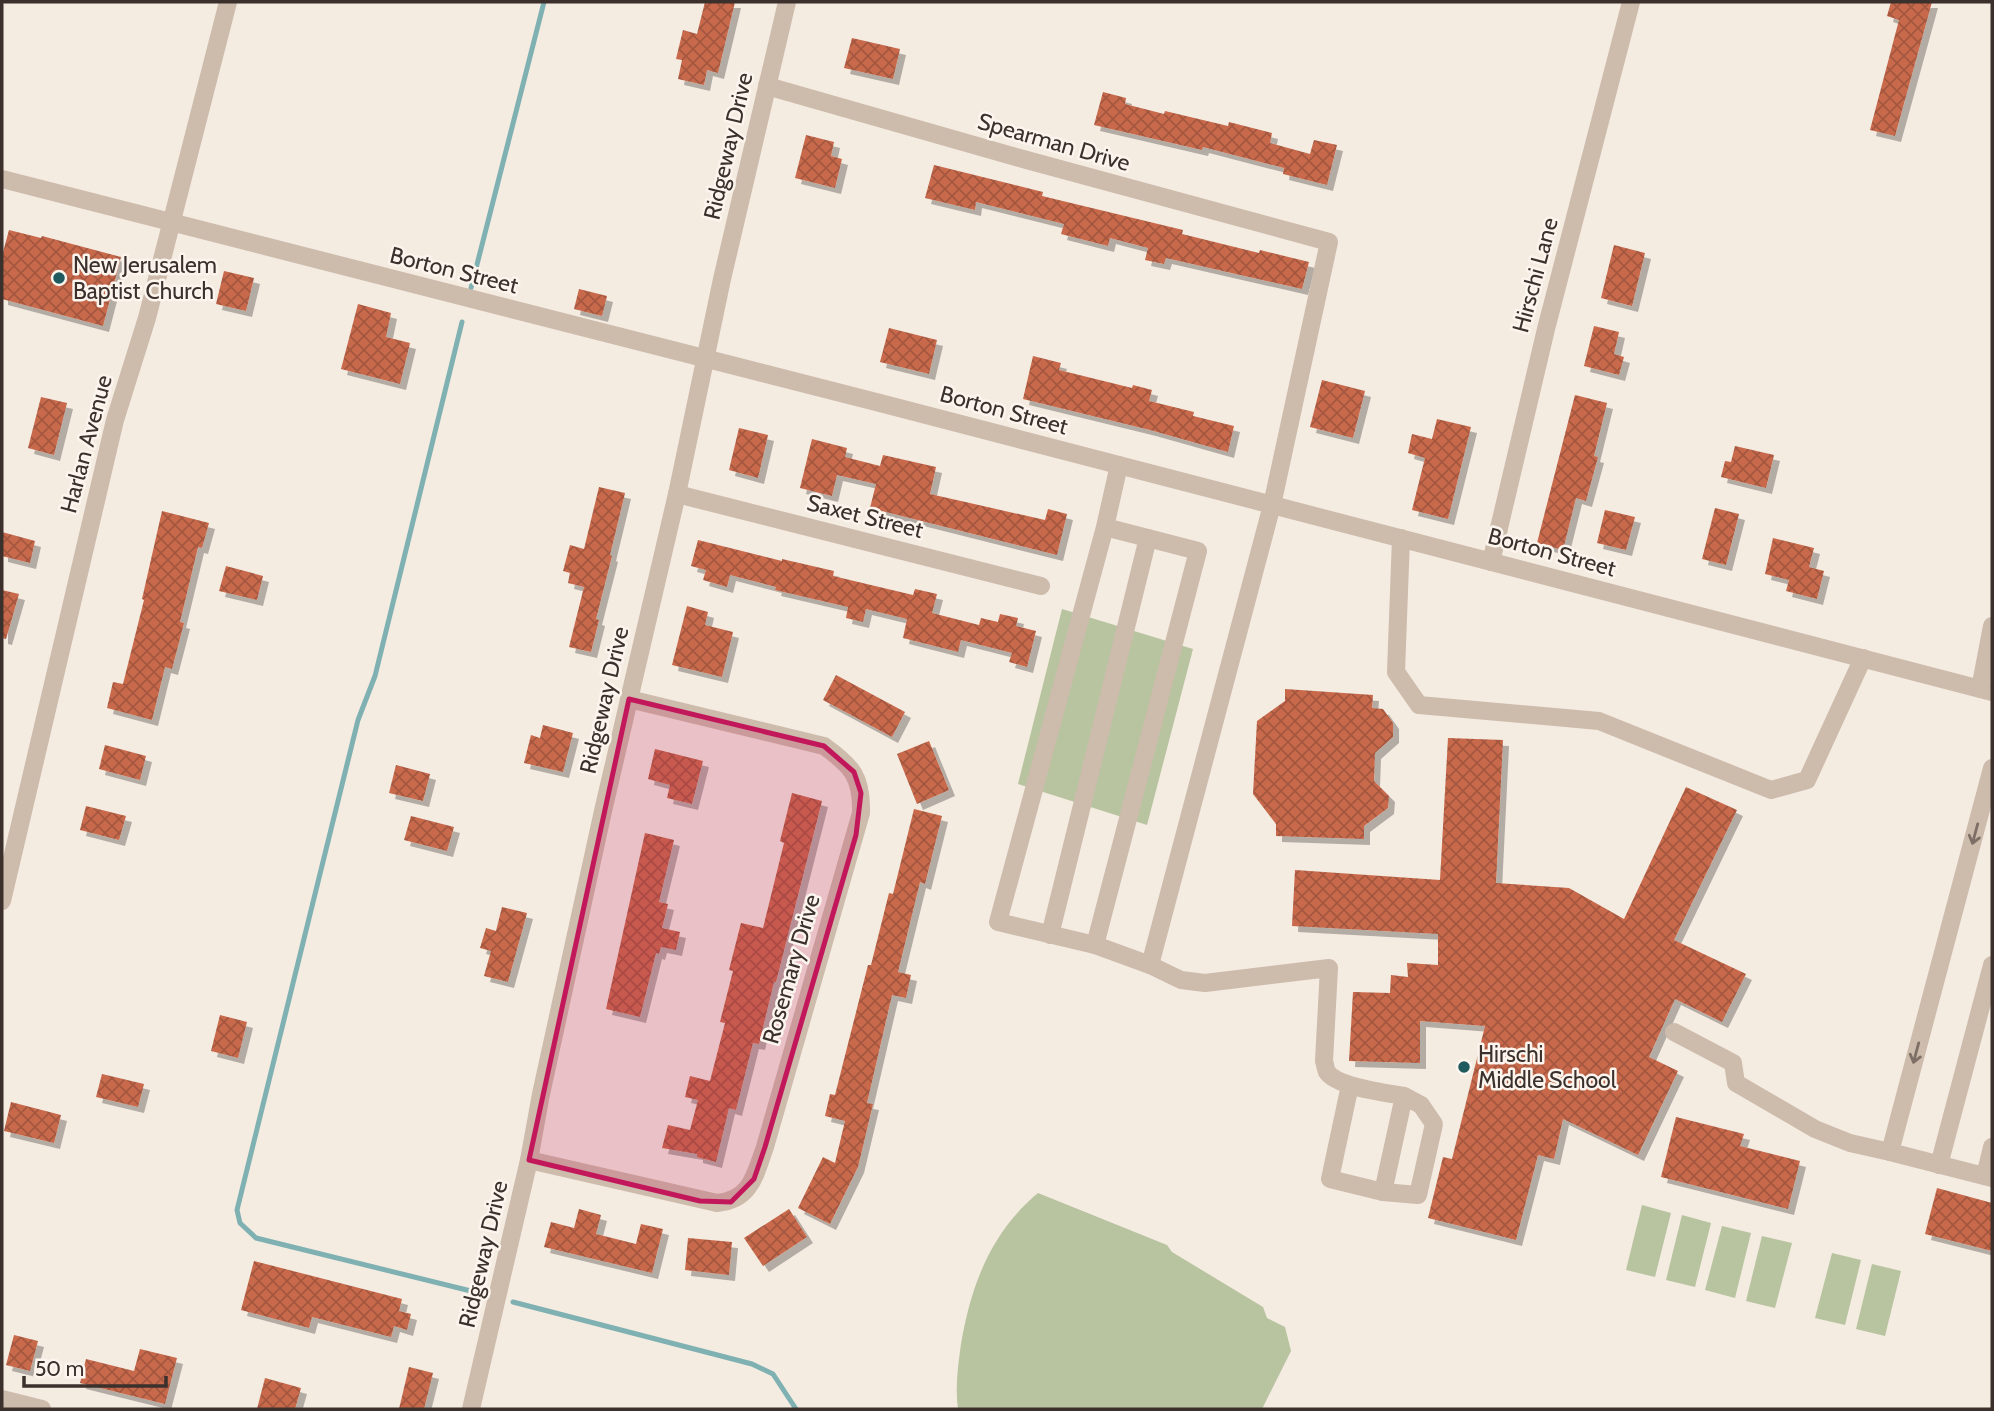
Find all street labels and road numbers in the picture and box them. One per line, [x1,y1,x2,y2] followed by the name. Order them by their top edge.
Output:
[697,69,759,222] street label: Ridgeway Drive
[975,107,1134,177] street label: Spearman Drive
[1506,214,1564,336] street label: Hirschi Lane
[387,241,521,300] street label: Borton Street
[54,372,118,516] street label: Harlan Avenue
[937,380,1071,441] street label: Borton Street
[804,488,926,544] street label: Saxet Street
[1485,522,1619,583] street label: Borton Street
[573,623,635,776] street label: Ridgeway Drive
[756,891,826,1047] street label: Rosemary Drive
[452,1177,514,1330] street label: Ridgeway Drive

